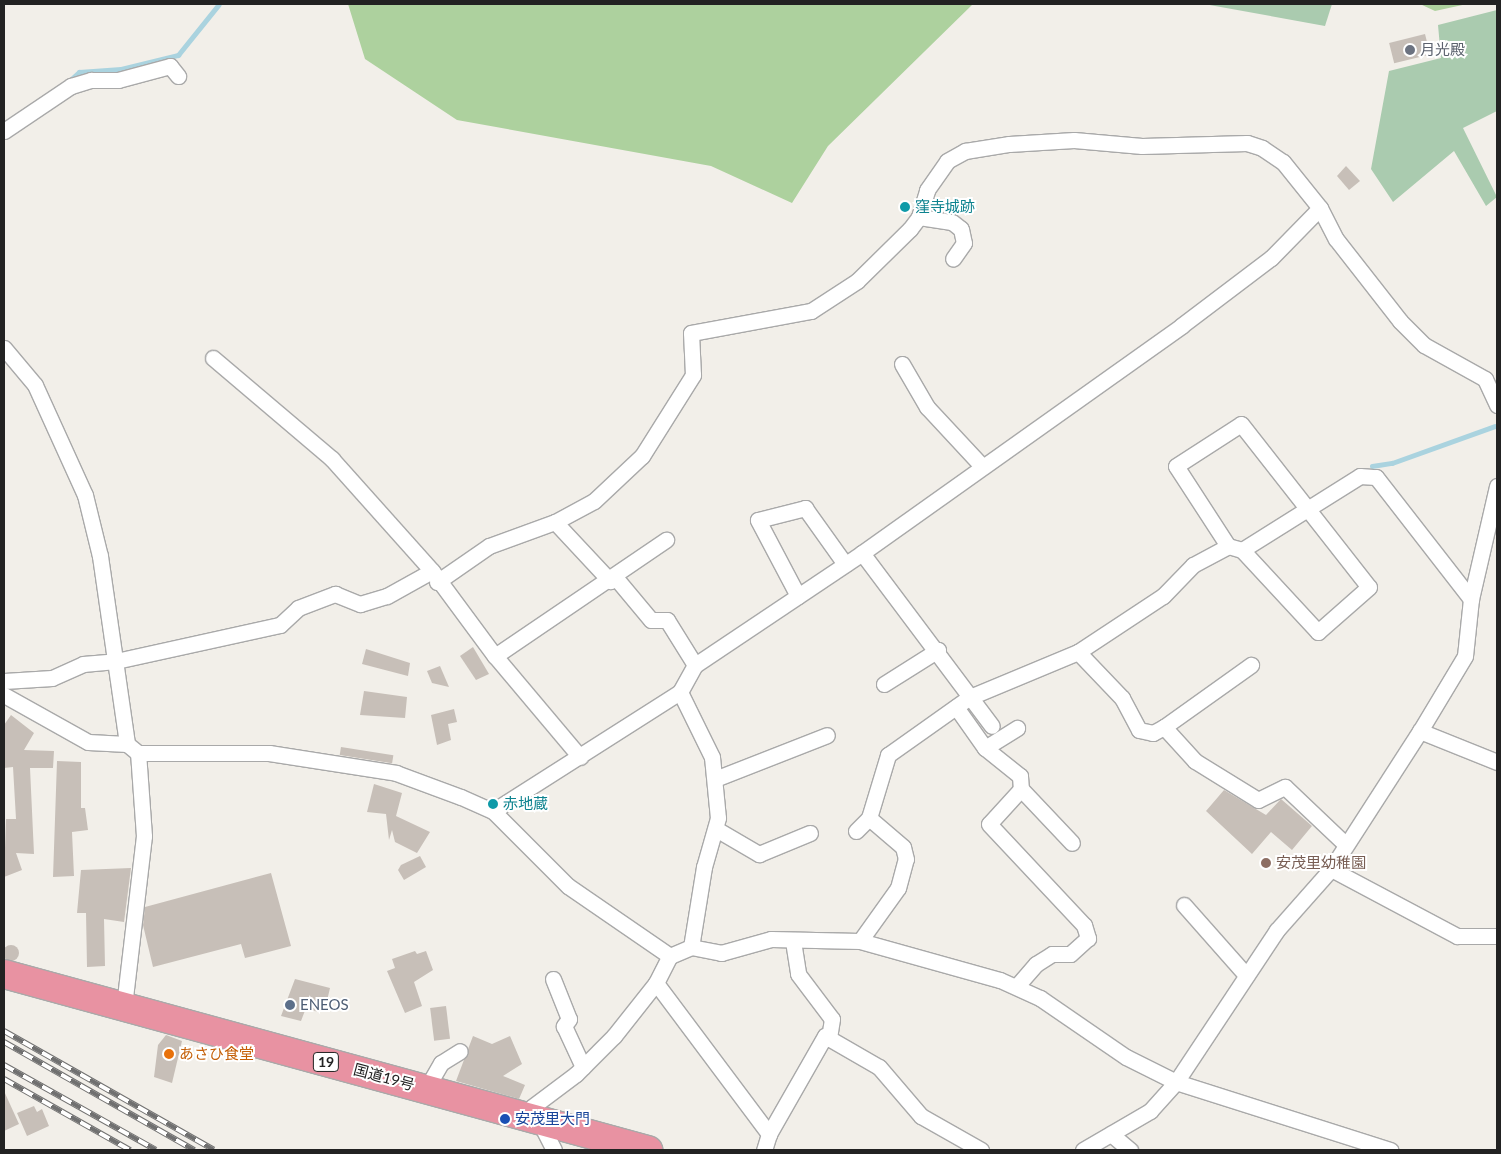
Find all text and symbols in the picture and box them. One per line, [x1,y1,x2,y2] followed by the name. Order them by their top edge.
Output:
[1420,41,1465,59] place label: 月光殿
[1404,44,1416,56] marker: 月光殿
[915,198,975,216] place label: 窪寺城跡
[899,201,911,213] marker: 窪寺城跡
[503,795,548,813] place label: 赤地蔵
[487,798,499,810] marker: 赤地蔵
[1276,854,1366,872] place label: 安茂里幼稚園
[1260,857,1272,869] marker: 安茂里幼稚園
[300,996,349,1014] place label: ENEOS
[284,999,296,1011] marker: ENEOS
[179,1045,254,1063] place label: あさひ食堂
[163,1048,175,1060] marker: あさひ食堂
[312,1050,340,1074] road number: 19
[352,1060,416,1094] street label: 国道19号
[515,1110,590,1128] place label: 安茂里大門
[499,1113,511,1125] marker: 安茂里大門

